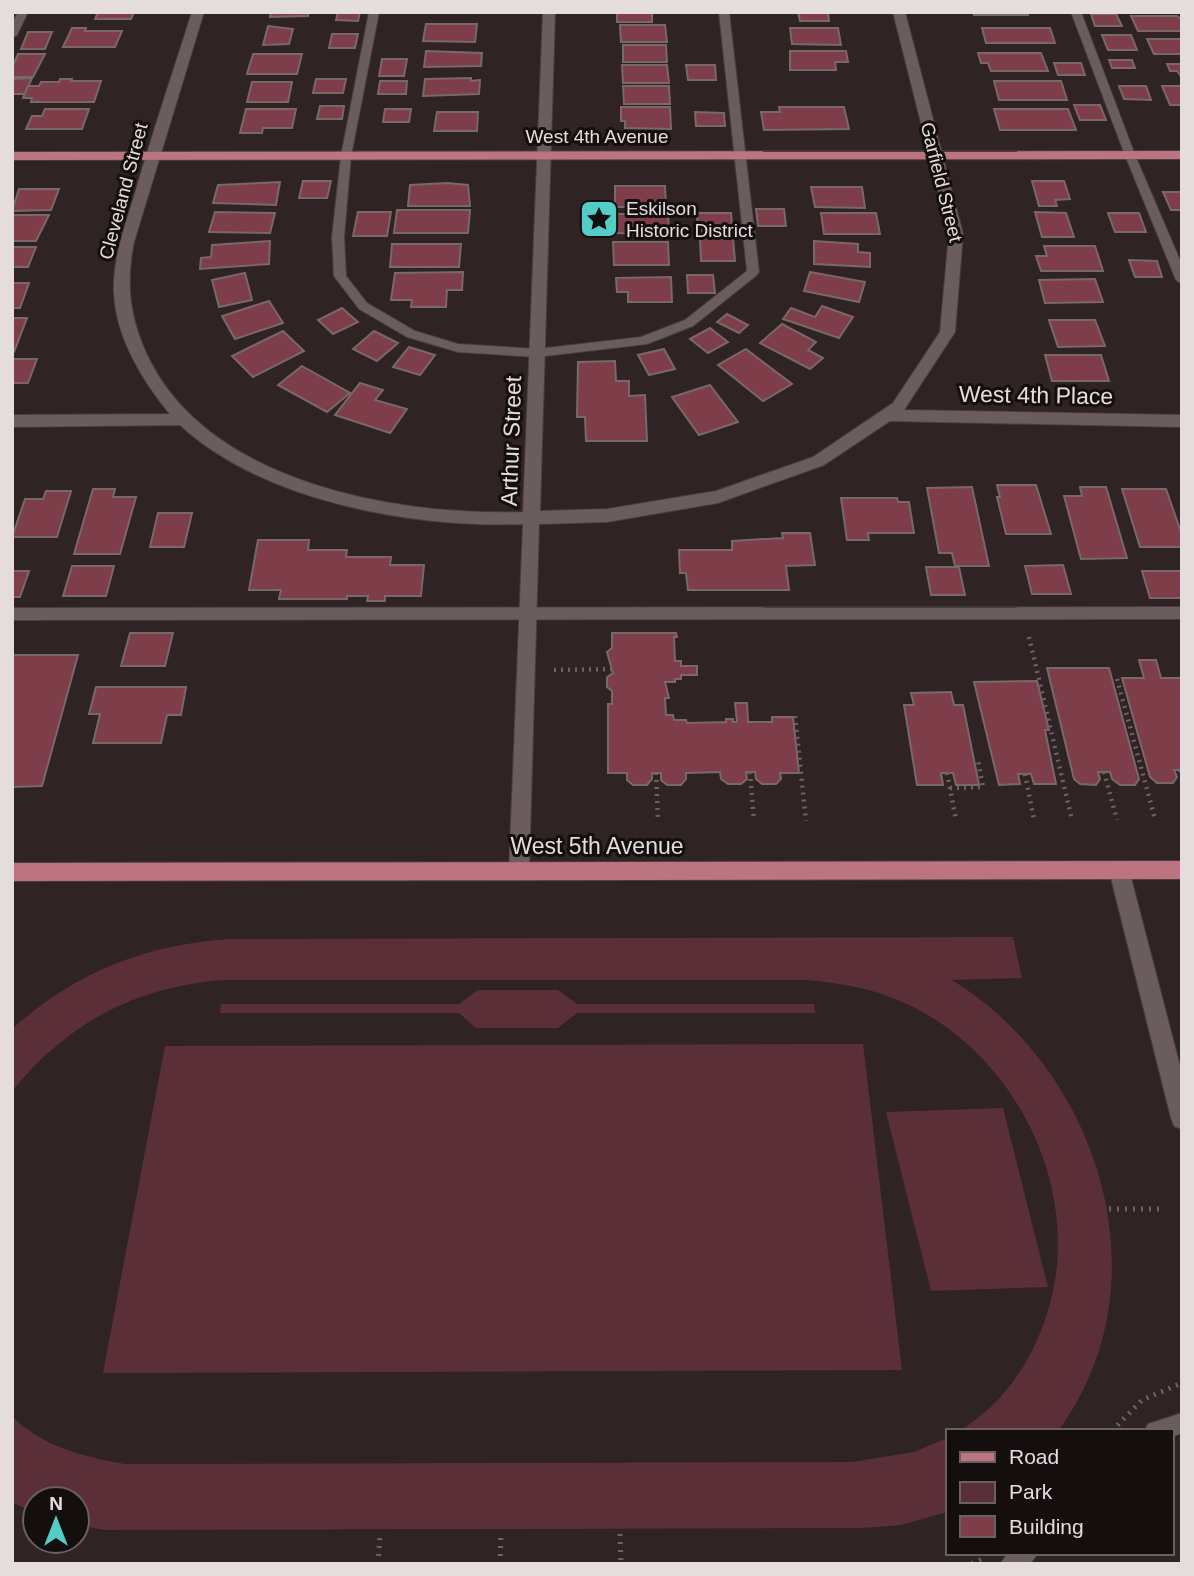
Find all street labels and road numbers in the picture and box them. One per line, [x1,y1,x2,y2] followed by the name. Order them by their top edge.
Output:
[95,120,152,262] street label: Cleveland Street
[917,120,967,245] street label: Garfield Street
[526,126,668,147] street label: West 4th Avenue
[496,375,526,507] street label: Arthur Street
[959,381,1113,409] street label: West 4th Place
[510,833,684,859] street label: West 5th Avenue

